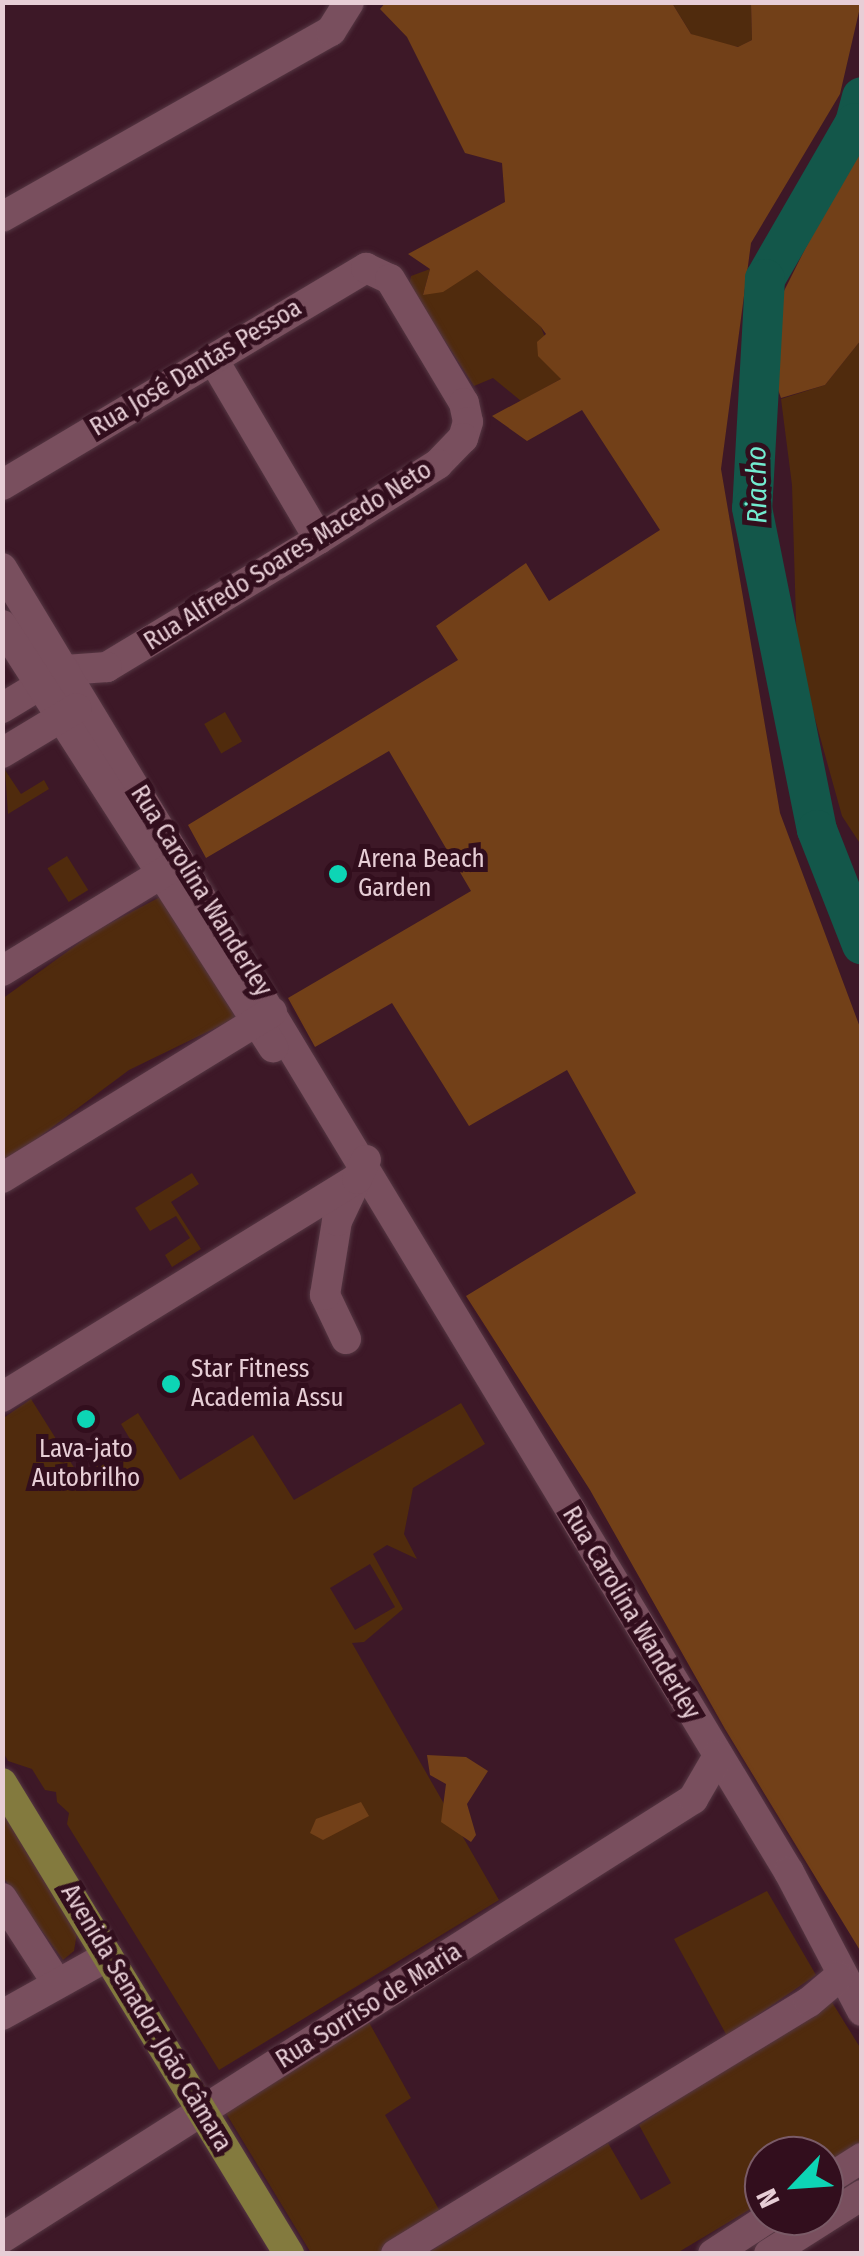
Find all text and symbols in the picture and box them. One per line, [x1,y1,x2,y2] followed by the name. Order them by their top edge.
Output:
[85,293,307,443] street label: Rua José Dantas Pessoa
[740,446,774,524] water label: Riacho
[139,455,437,657] street label: Rua Alfredo Soares Macedo Neto
[124,780,278,1002] street label: Rua Carolina Wanderley
[358,845,485,904] place label: Arena Beach Garden
[327,863,349,885] marker: Arena Beach Garden
[191,1355,344,1414] place label: Star Fitness Academia Assu
[160,1373,182,1395] marker: Star Fitness Academia Assu
[75,1408,97,1430] marker: Lava-jato Autobrilho
[32,1435,140,1494] place label: Lava-jato Autobrilho
[556,1501,706,1725] street label: Rua Carolina Wanderley
[54,1879,238,2157] street label: Avenida Senador João Câmara
[271,1937,467,2075] street label: Rua Sorriso de Maria
[744,2136,844,2236] north arrow
[750,2183,787,2213] text: N

